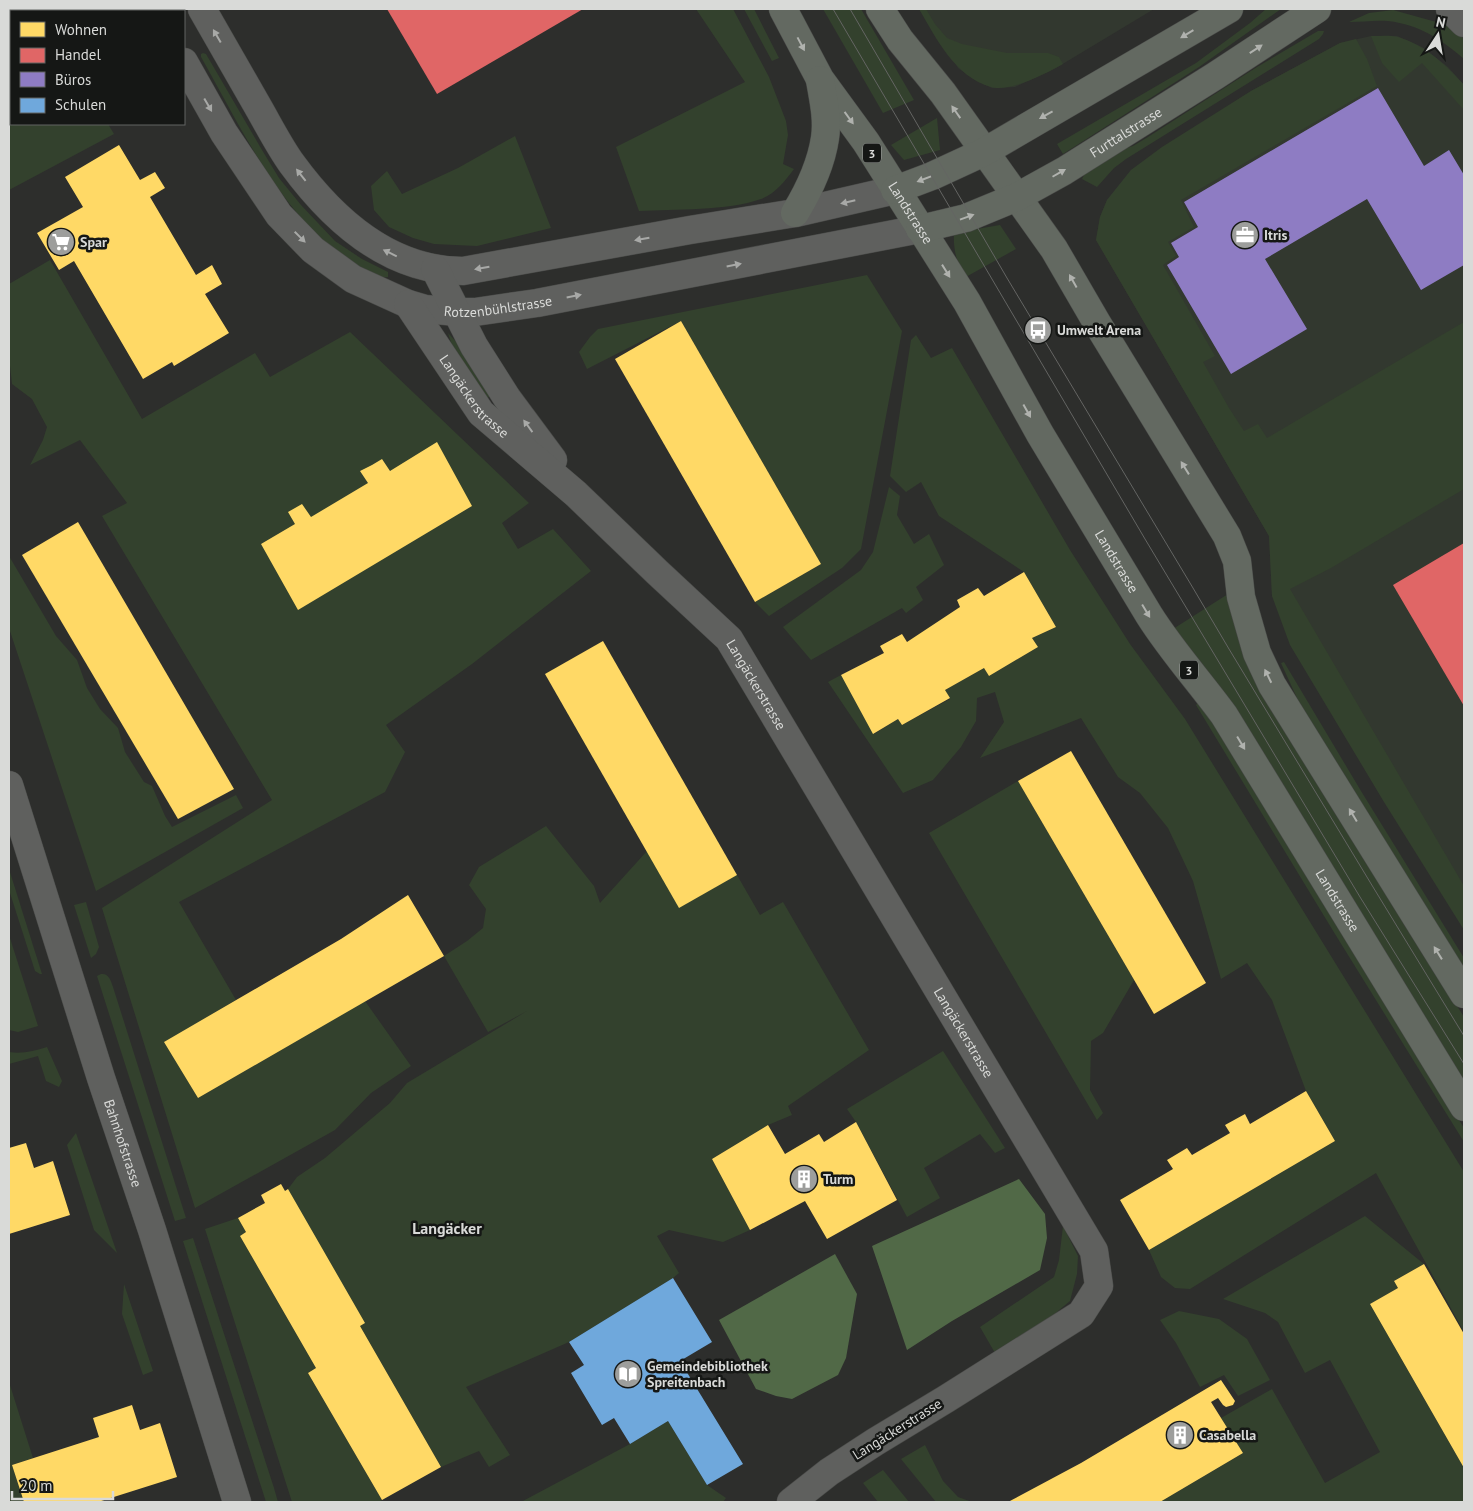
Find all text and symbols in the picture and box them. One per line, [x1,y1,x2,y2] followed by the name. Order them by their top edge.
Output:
[10,10,185,125] legend
[1413,10,1463,60] north arrow
[1434,13,1447,32] text: N
[55,20,107,39] text: Wohnen
[213,29,222,43] one-way arrow
[1180,29,1193,38] one-way arrow
[797,37,806,50] one-way arrow
[1249,44,1262,54] one-way arrow
[55,45,101,64] text: Handel
[55,70,91,89] text: Büros
[55,95,106,114] text: Schulen
[204,97,212,112] one-way arrow
[1086,103,1165,162] street label: Furttalstrasse
[951,105,961,119] one-way arrow
[844,111,854,125] one-way arrow
[1039,111,1054,119] one-way arrow
[863,144,881,162] road number: 3
[295,169,306,182] one-way arrow
[1052,169,1066,178] one-way arrow
[917,176,932,183] one-way arrow
[884,178,937,247] street label: Landstrasse
[840,198,855,206] one-way arrow
[960,213,975,221] one-way arrow
[1230,220,1260,250] office icon: Itris
[1264,226,1288,244] place label: Itris
[46,227,76,257] supermarket icon: Spar
[294,231,306,243] one-way arrow
[80,233,107,251] place label: Spar
[634,235,650,243] one-way arrow
[382,249,397,257] one-way arrow
[726,261,742,269] one-way arrow
[474,264,490,272] one-way arrow
[942,264,951,277] one-way arrow
[1069,273,1077,288] one-way arrow
[443,291,554,321] street label: Rotzenbühlstrasse
[566,292,582,300] one-way arrow
[1023,315,1053,345] bus stop icon: Umwelt Arena
[1057,321,1141,339] place label: Umwelt Arena
[436,351,513,442] street label: Langäckerstrasse
[1023,405,1032,418] one-way arrow
[523,419,533,433] one-way arrow
[1181,461,1190,474] one-way arrow
[1091,527,1143,596] street label: Landstrasse
[1142,605,1151,618] one-way arrow
[722,636,790,733] street label: Langäckerstrasse
[1180,660,1198,680] road number: 3
[1264,669,1272,683] one-way arrow
[1236,736,1245,750] one-way arrow
[1348,808,1357,821] one-way arrow
[1311,866,1364,935] street label: Landstrasse
[1434,946,1443,959] one-way arrow
[930,984,998,1081] street label: Langäckerstrasse
[100,1097,146,1189] street label: Bahnhofstrasse
[789,1164,819,1194] building icon: Turm
[823,1170,853,1188] place label: Turm
[412,1218,482,1238] district label: Langäcker
[647,1357,768,1391] place label: Gemeindebibliothek Spreitenbach
[613,1359,643,1389] library icon: Gemeindebibliothek Spreitenbach
[849,1394,945,1464] street label: Langäckerstrasse
[1165,1420,1195,1450] building icon: Casabella
[1199,1426,1256,1444] place label: Casabella
[12,1468,114,1500] scale bar
[20,1476,53,1495] text: 20 m

